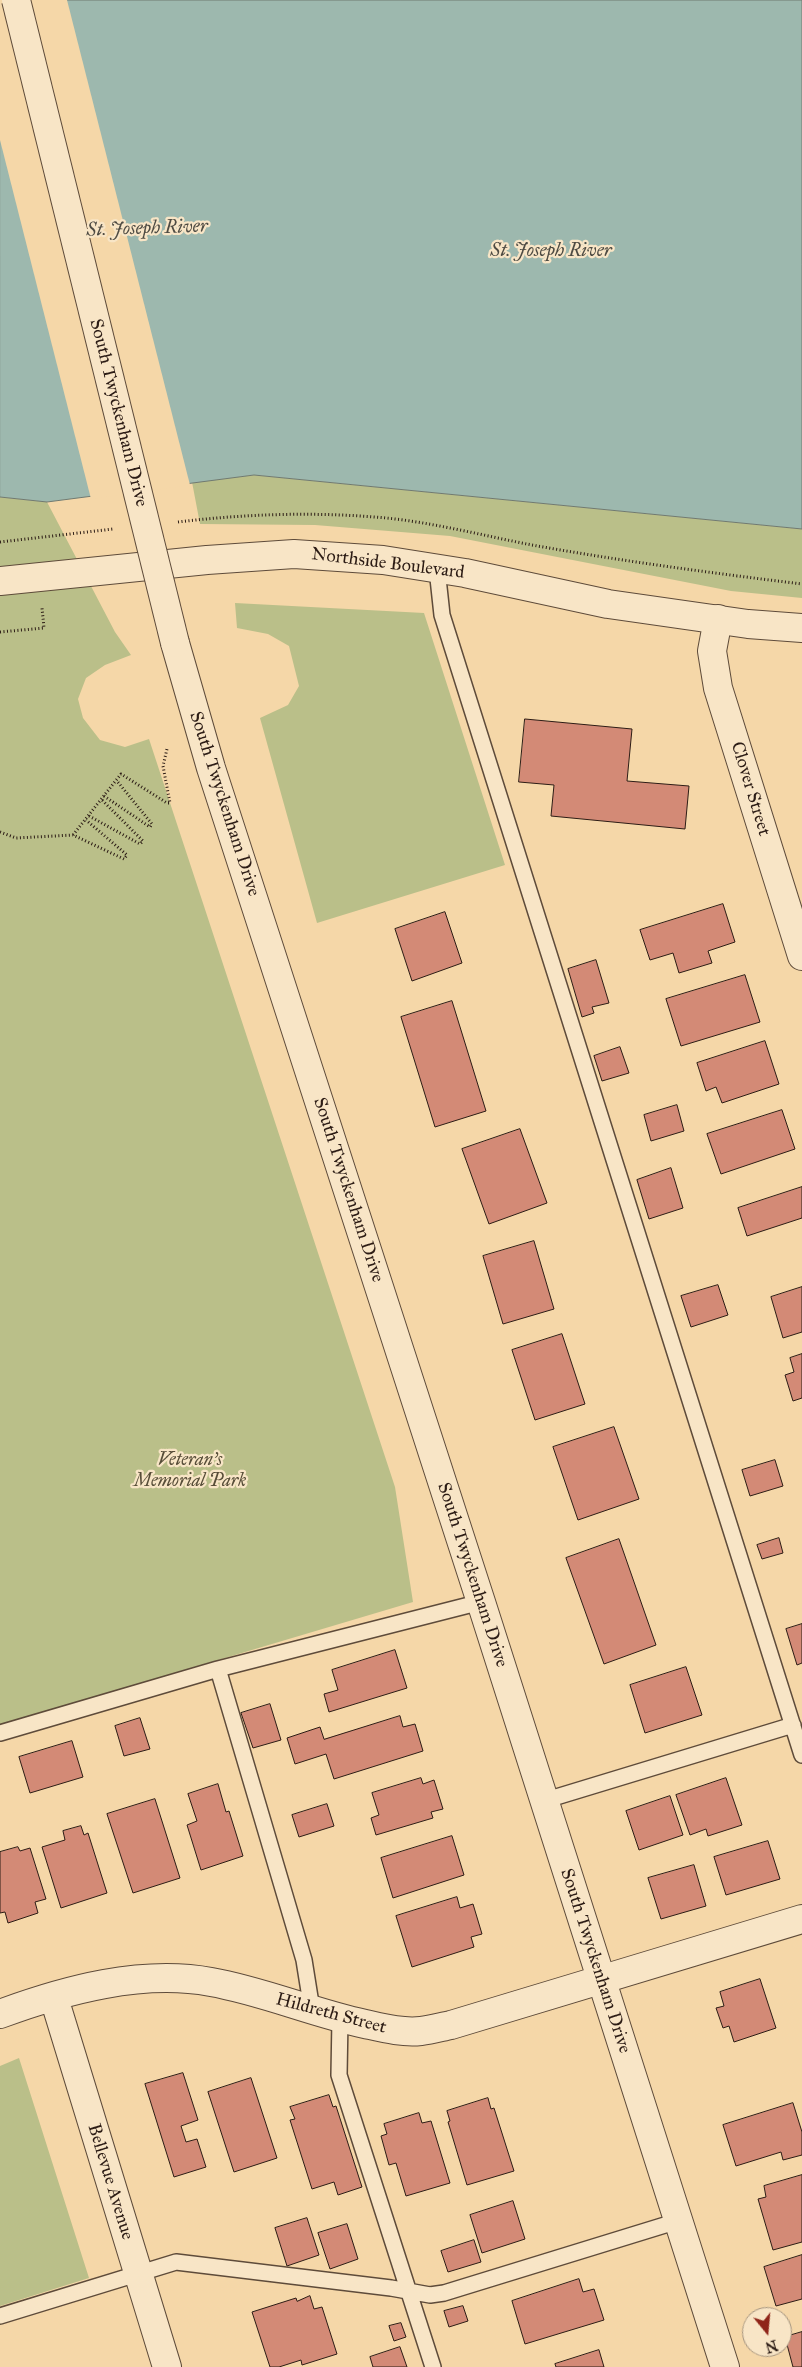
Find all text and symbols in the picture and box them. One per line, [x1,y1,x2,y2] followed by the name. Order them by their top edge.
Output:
[86,215,208,243] water label: St. Joseph River
[490,240,612,262] water label: St. Joseph River
[84,317,152,509] street label: South Twyckenham Drive
[310,544,466,584] street label: Northside Boulevard
[184,709,264,899] street label: South Twyckenham Drive
[725,739,775,839] street label: Clover Street
[308,1095,388,1285] street label: South Twyckenham Drive
[134,1450,246,1492] park label: Veteran's Memorial Park
[432,1480,512,1670] street label: South Twyckenham Drive
[555,1866,635,2056] street label: South Twyckenham Drive
[273,1989,389,2039] street label: Hildreth Street
[82,2121,138,2243] street label: Bellevue Avenue
[742,2307,792,2357] north arrow
[763,2336,779,2356] text: N

